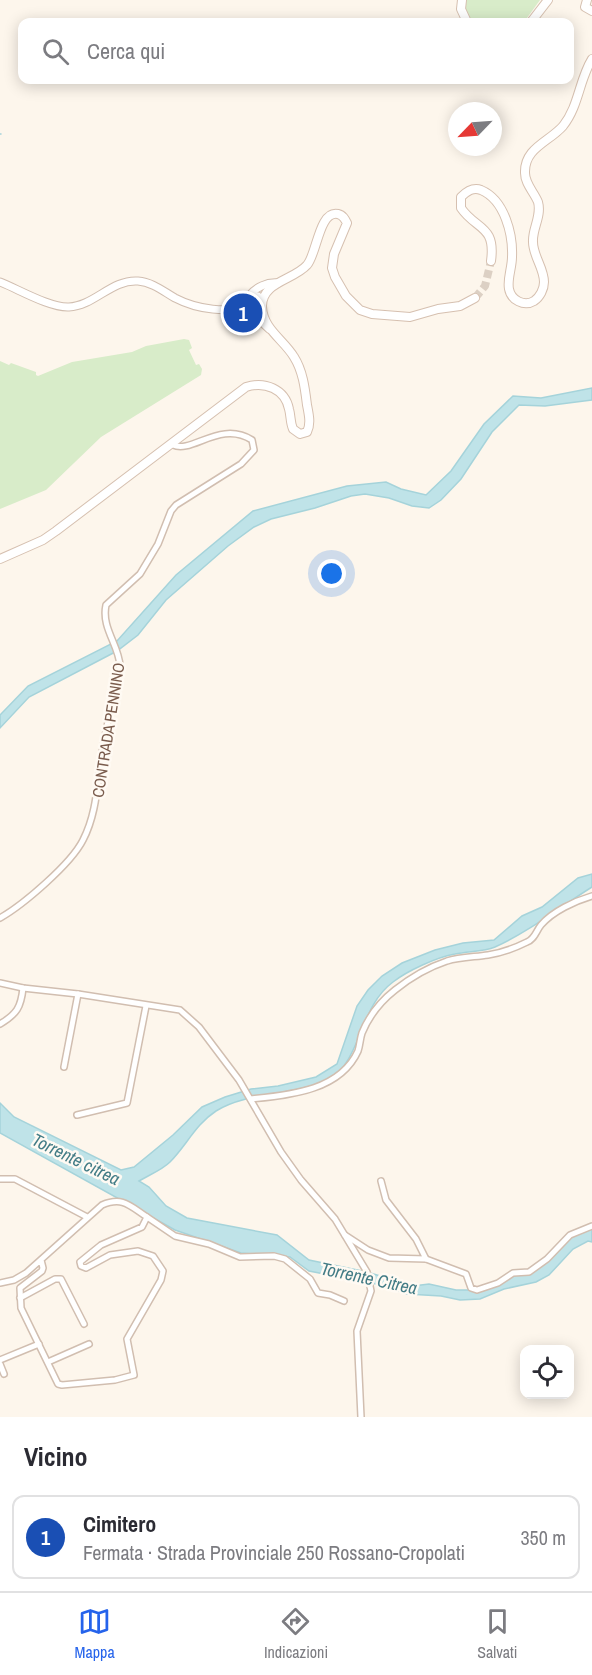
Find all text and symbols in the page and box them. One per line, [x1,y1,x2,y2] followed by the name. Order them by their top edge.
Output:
[18,18,574,84] search box
[39,35,72,68] icon: search
[87,36,165,66] text: Cerca qui
[448,102,502,156] north arrow
[224,290,262,336] pin: 1
[317,559,346,588] your location
[86,661,130,799] street label: CONTRADA PENNINO
[28,1127,124,1191] water label: Torrente citrea
[318,1256,420,1300] water label: Torrente Citrea
[520,1345,574,1399] map controls
[520,1345,574,1399] button: locate
[24,1439,88,1474] text: Vicino
[83,1509,156,1539] text: Cimitero
[41,1524,50,1551] text: 1
[520,1524,566,1551] text: 350 m
[83,1539,465,1566] text: Fermata · Strada Provinciale 250 Rossano-Cropolati
[75,1605,115,1663] tab: Mappa
[264,1605,328,1663] tab: Indicazioni
[477,1605,517,1663] tab: Salvati

